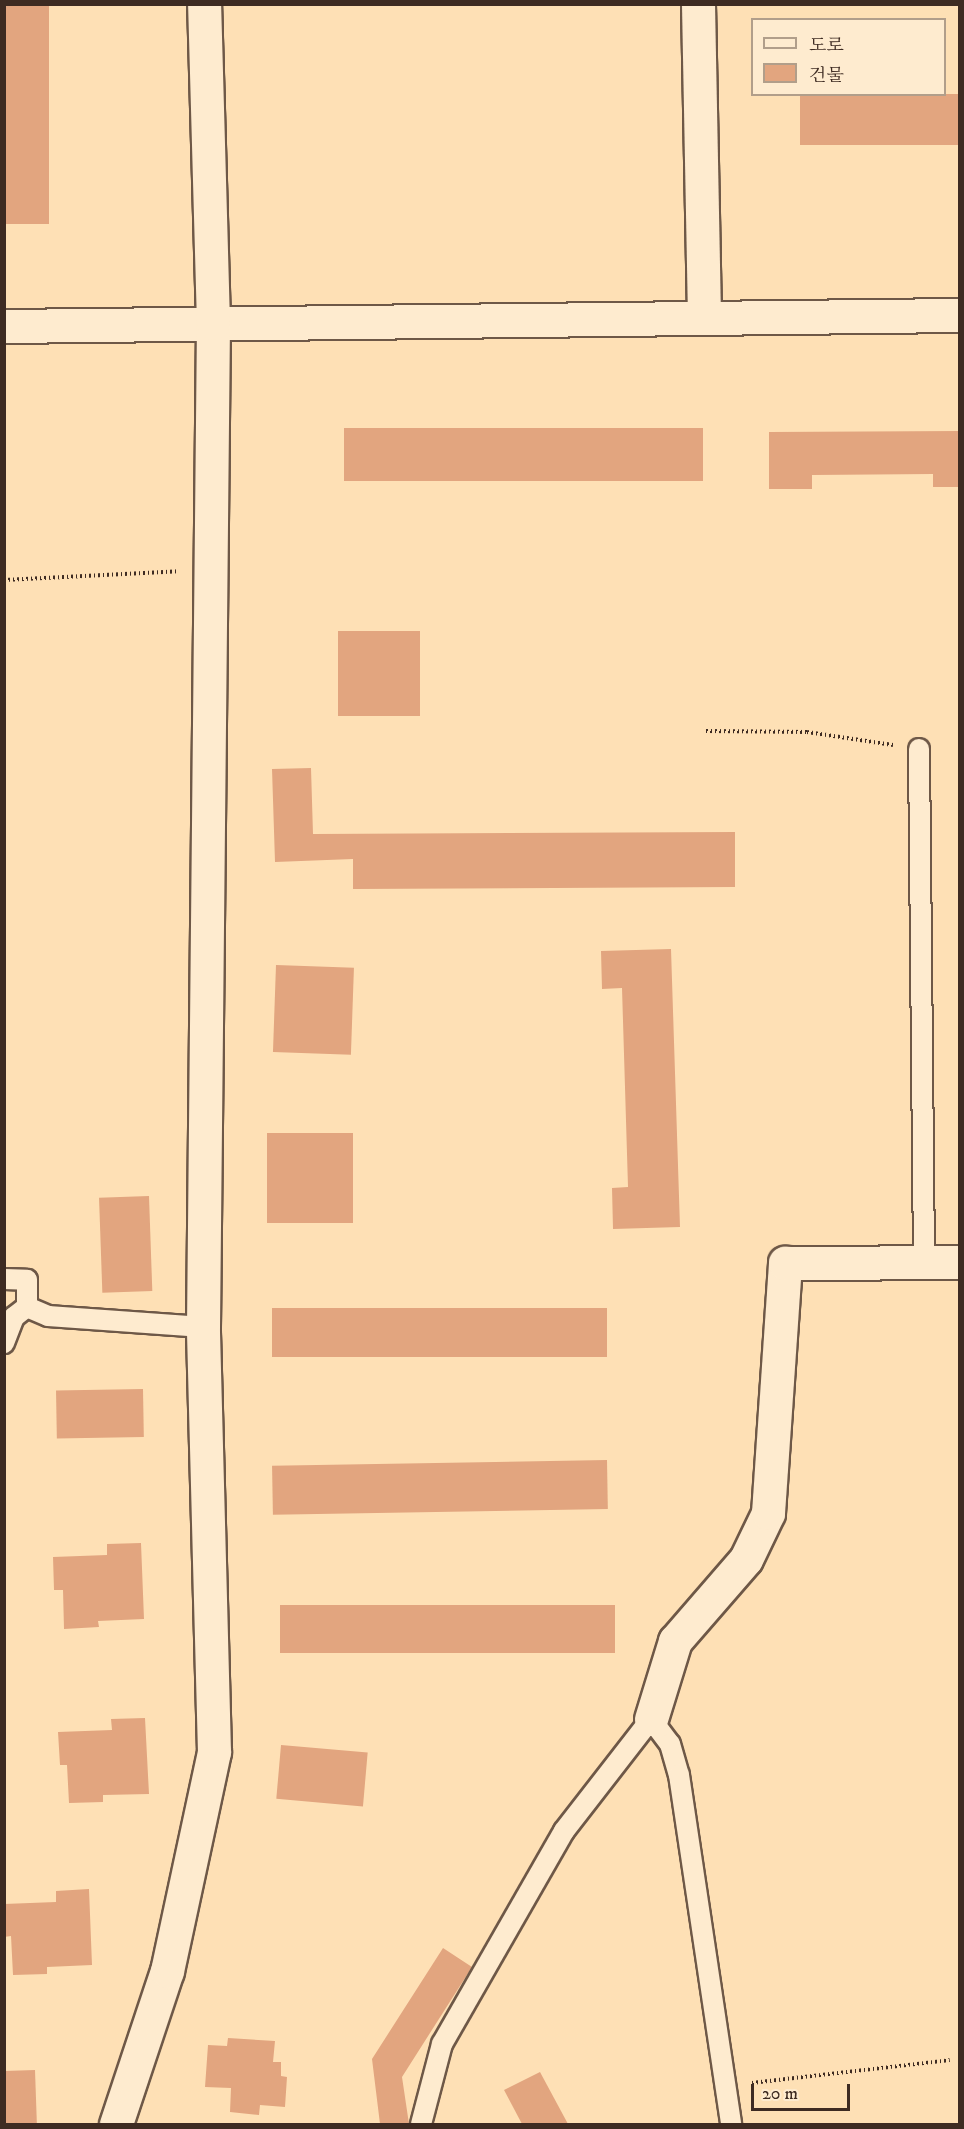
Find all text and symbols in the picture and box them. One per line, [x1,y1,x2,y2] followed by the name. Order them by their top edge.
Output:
[751,18,946,96] legend
[809,35,844,57] text: 도로
[809,65,844,87] text: 건물
[754,2072,853,2110] scale bar
[762,2083,798,2105] text: 20 m

